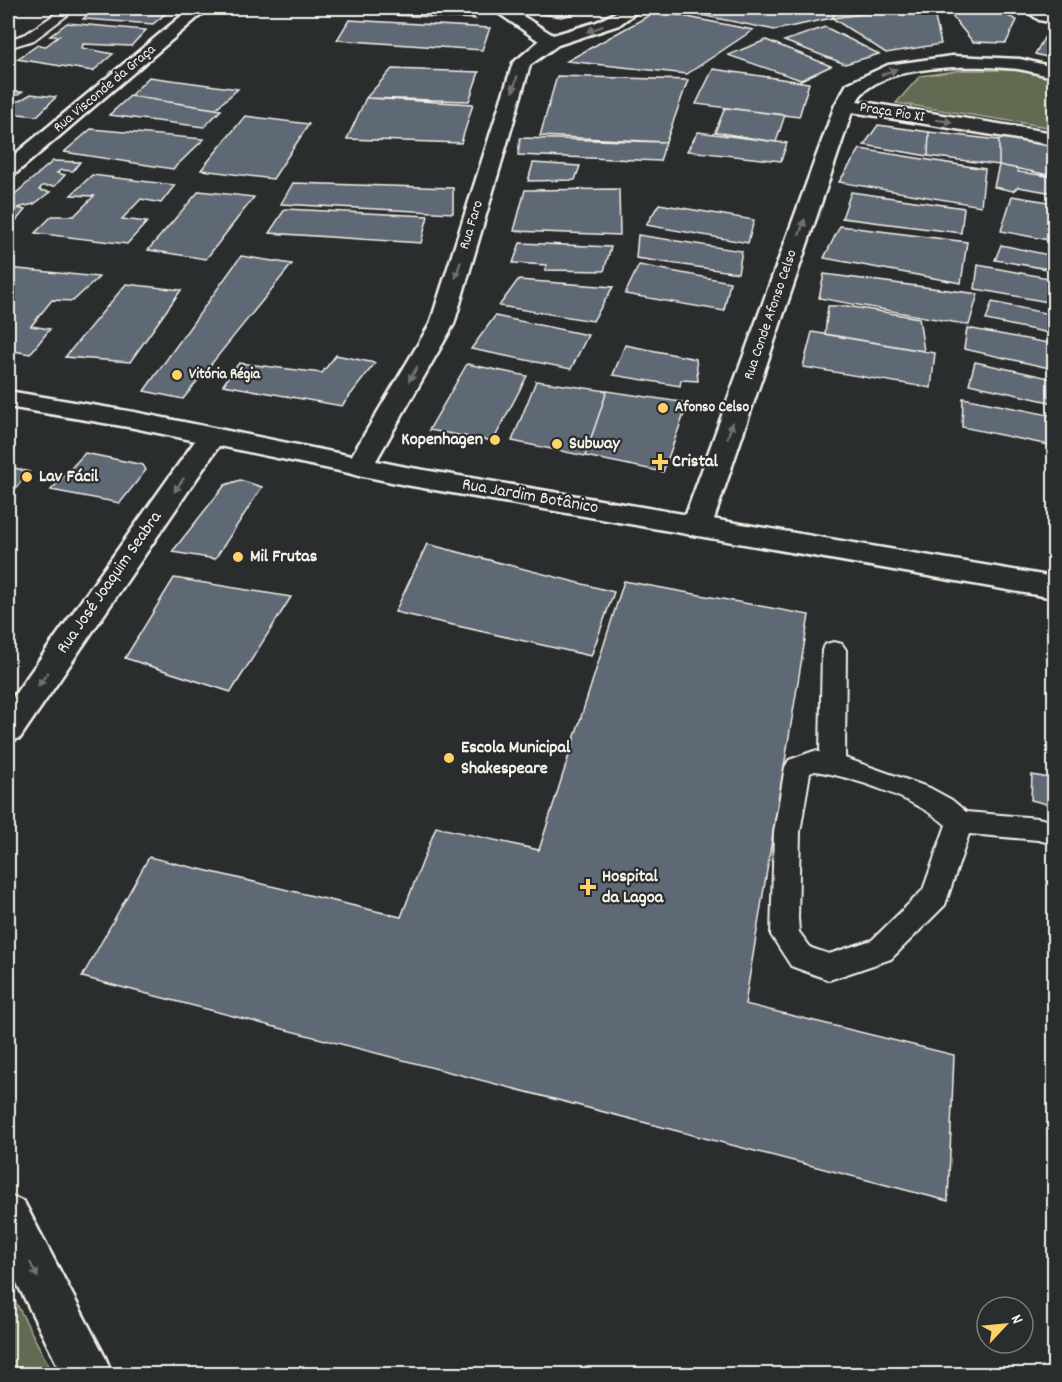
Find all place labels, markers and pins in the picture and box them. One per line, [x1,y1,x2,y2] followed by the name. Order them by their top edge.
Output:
[189,364,261,386] place label: Vitória Régia
[170,368,184,382] marker: Vitória Régia
[675,397,749,419] place label: Afonso Celso
[656,401,670,415] marker: Afonso Celso
[401,428,483,453] place label: Kopenhagen
[569,432,621,457] place label: Subway
[488,433,502,447] marker: Kopenhagen
[550,437,564,451] marker: Subway
[672,450,719,475] place label: Cristal
[653,455,667,469] marker: Cristal
[39,465,99,490] place label: Lav Fácil
[20,470,34,484] marker: Lav Fácil
[250,545,318,570] place label: Mil Frutas
[231,550,245,564] marker: Mil Frutas
[461,736,571,782] place label: Escola Municipal Shakespeare
[442,751,456,765] marker: Escola Municipal Shakespeare
[602,865,664,911] place label: Hospital da Lagoa
[579,878,597,896] marker: Hospital da Lagoa

